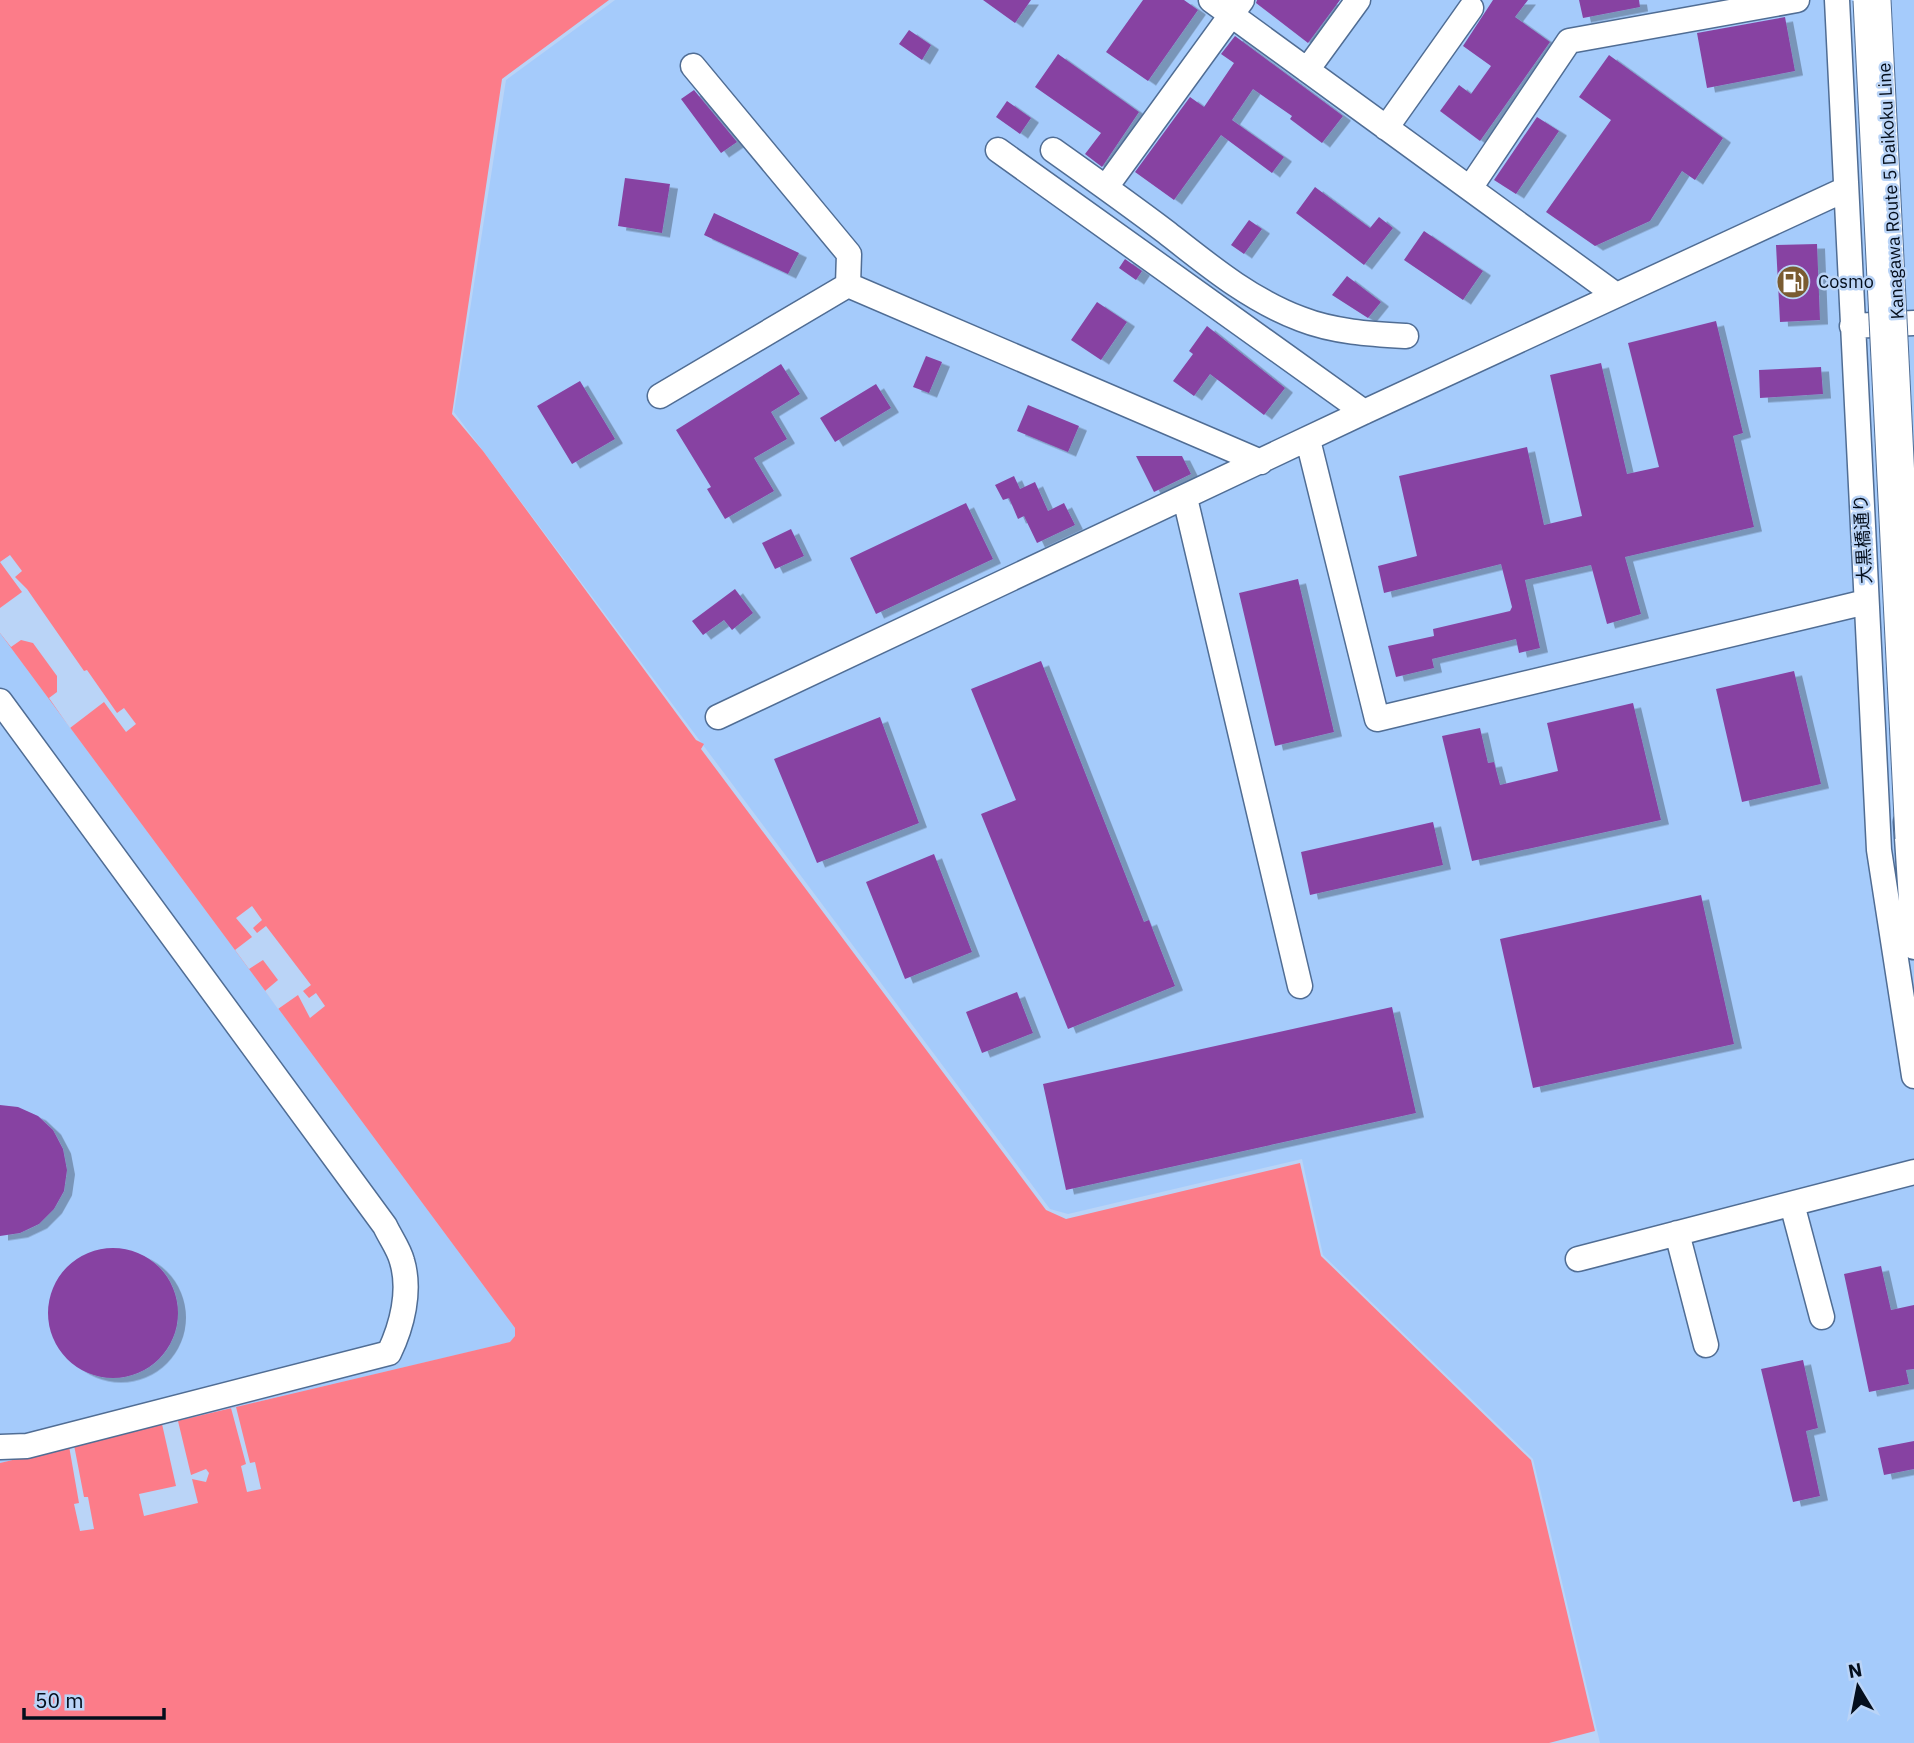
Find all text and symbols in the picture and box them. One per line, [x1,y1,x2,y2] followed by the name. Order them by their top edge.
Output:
[1872,62,1909,320] street label: Kanagawa Route 5 Daikoku Line
[1774,263,1812,301] fuel station icon: Cosmo
[1818,270,1874,293] place label: Cosmo
[1849,493,1876,585] street label: 大黒橋通り
[1823,1652,1893,1722] north arrow
[1846,1657,1864,1683] text: N
[24,1676,164,1720] scale bar
[35,1686,84,1714] text: 50 m

